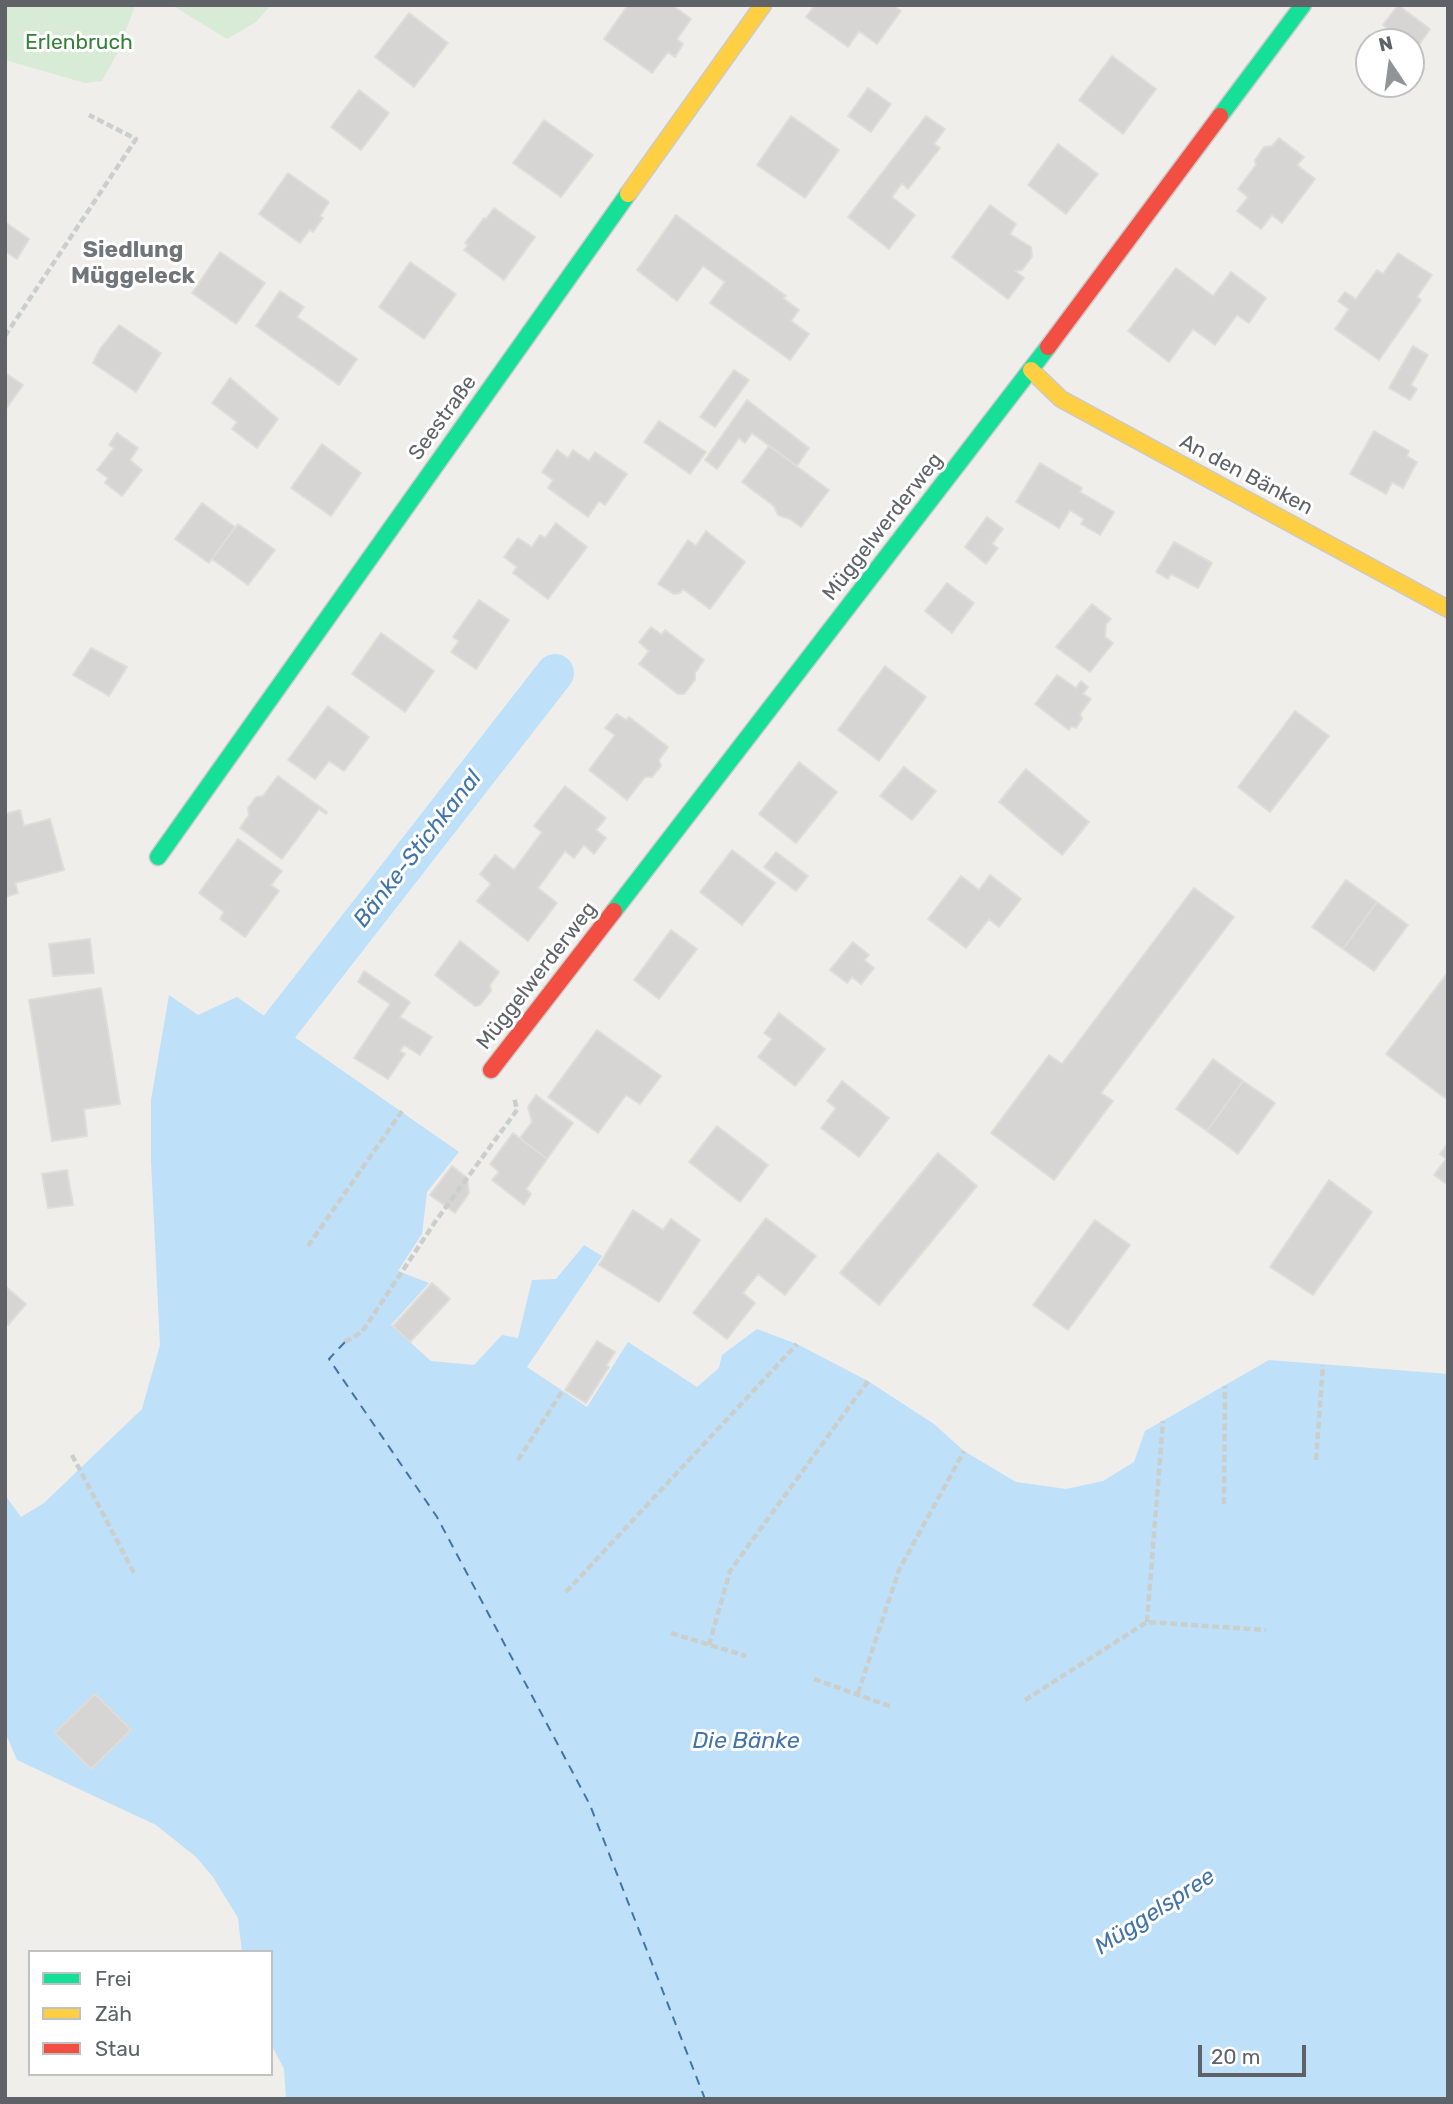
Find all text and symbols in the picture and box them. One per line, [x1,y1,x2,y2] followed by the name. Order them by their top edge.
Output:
[1355,28,1425,98] north arrow
[25,30,133,56] park label: Erlenbruch
[1376,31,1395,57] text: N
[71,236,195,290] district label: Siedlung Müggeleck
[404,371,482,465] street label: Seestraße
[1175,429,1317,521] street label: An den Bänken
[818,448,948,606] street label: Müggelwerderweg
[348,765,488,933] water label: Bänke-Stichkanal
[472,897,602,1055] street label: Müggelwerderweg
[693,1727,799,1755] water label: Die Bänke
[1090,1863,1220,1961] water label: Müggelspree
[28,1950,273,2076] legend
[95,1966,132,1991] text: Frei
[95,2001,132,2026] text: Zäh
[1201,2030,1310,2074] scale bar
[95,2036,141,2061] text: Stau
[1211,2044,1260,2069] text: 20 m

